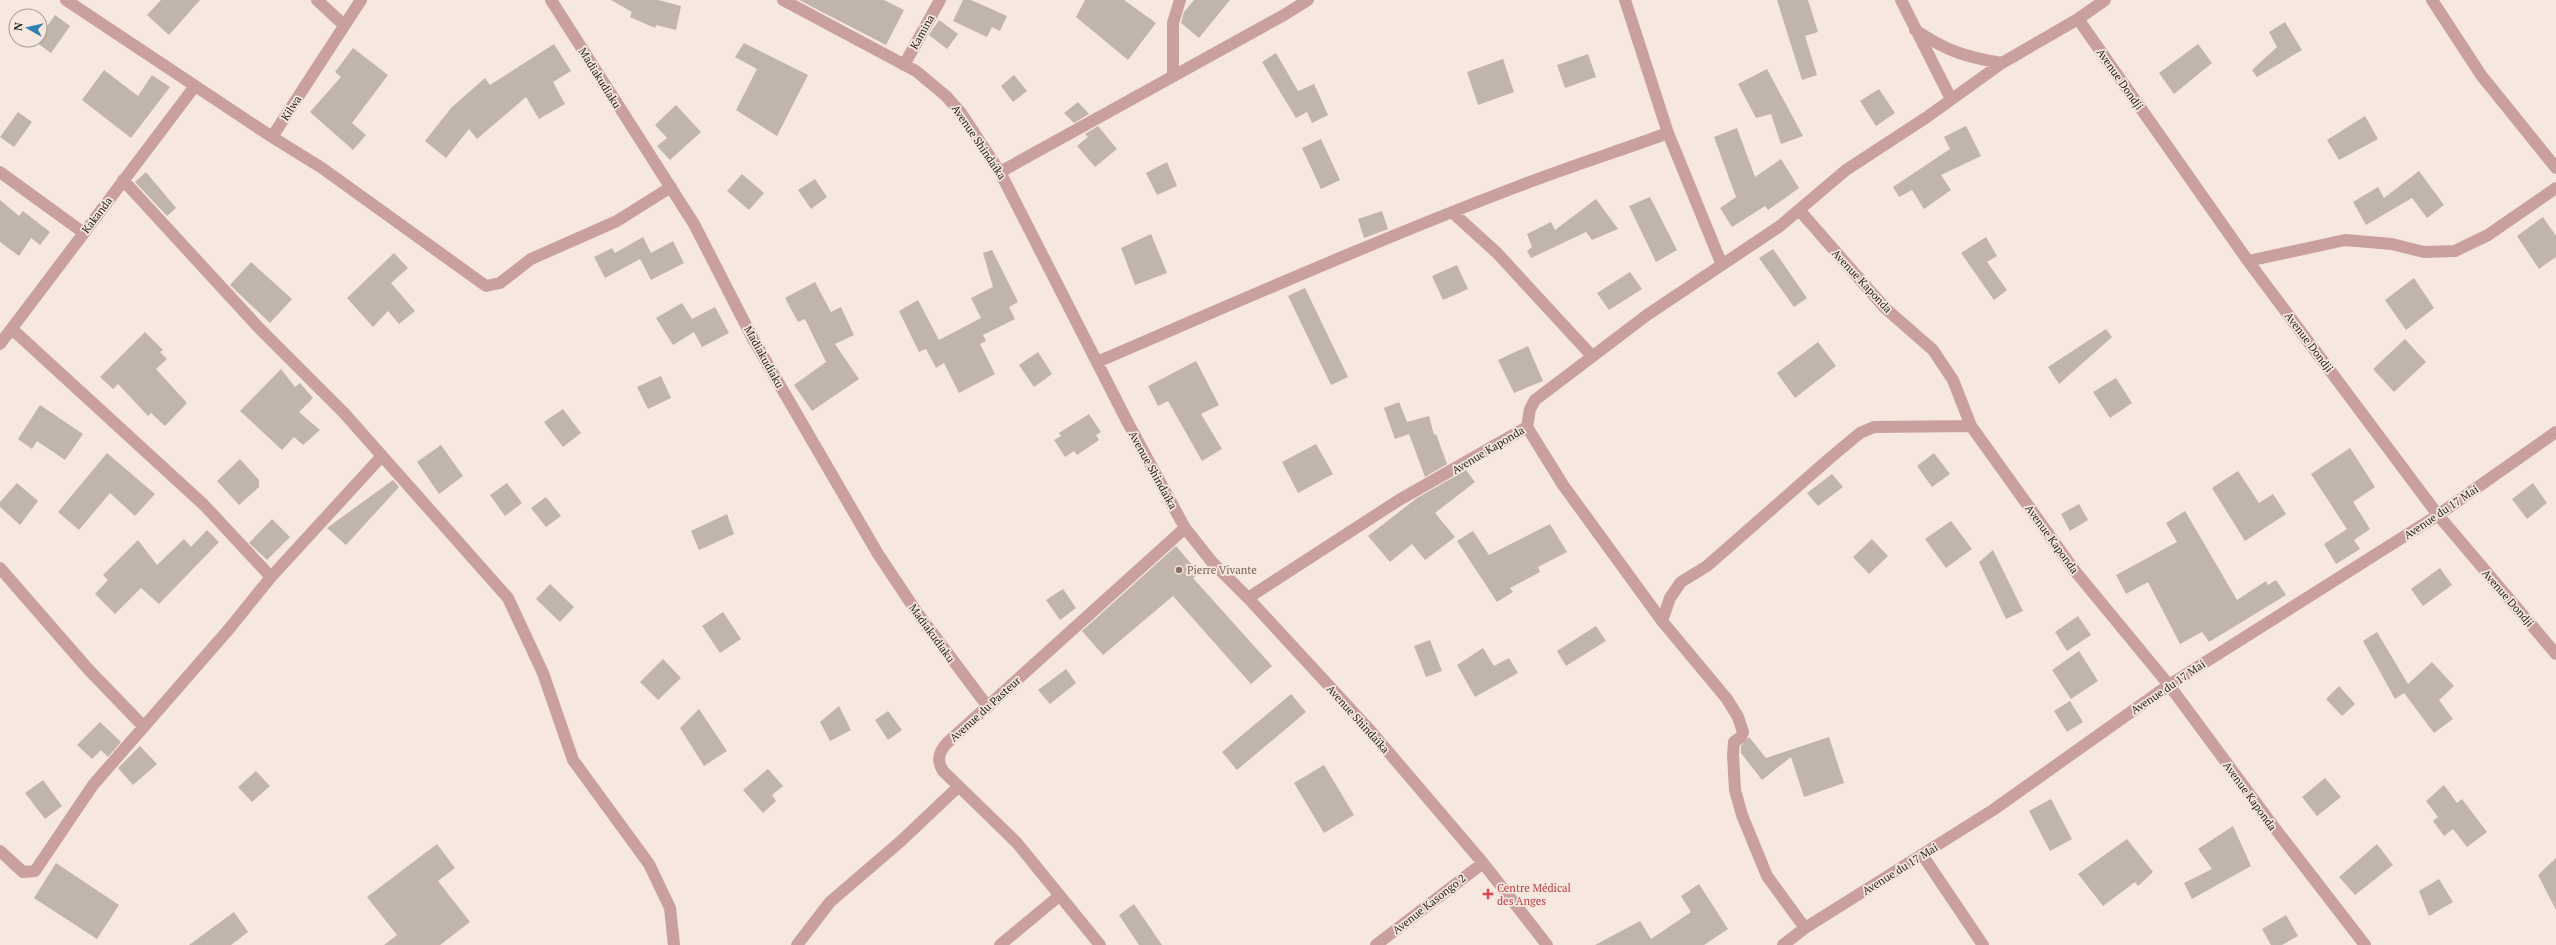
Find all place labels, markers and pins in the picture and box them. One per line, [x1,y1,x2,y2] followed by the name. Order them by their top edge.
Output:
[1187,563,1257,577] place label: Pierre Vivante
[1174,565,1184,575] marker: Pierre Vivante
[1497,881,1571,908] place label: Centre Médical des Anges
[1482,888,1494,900] marker: Centre Médical des Anges

